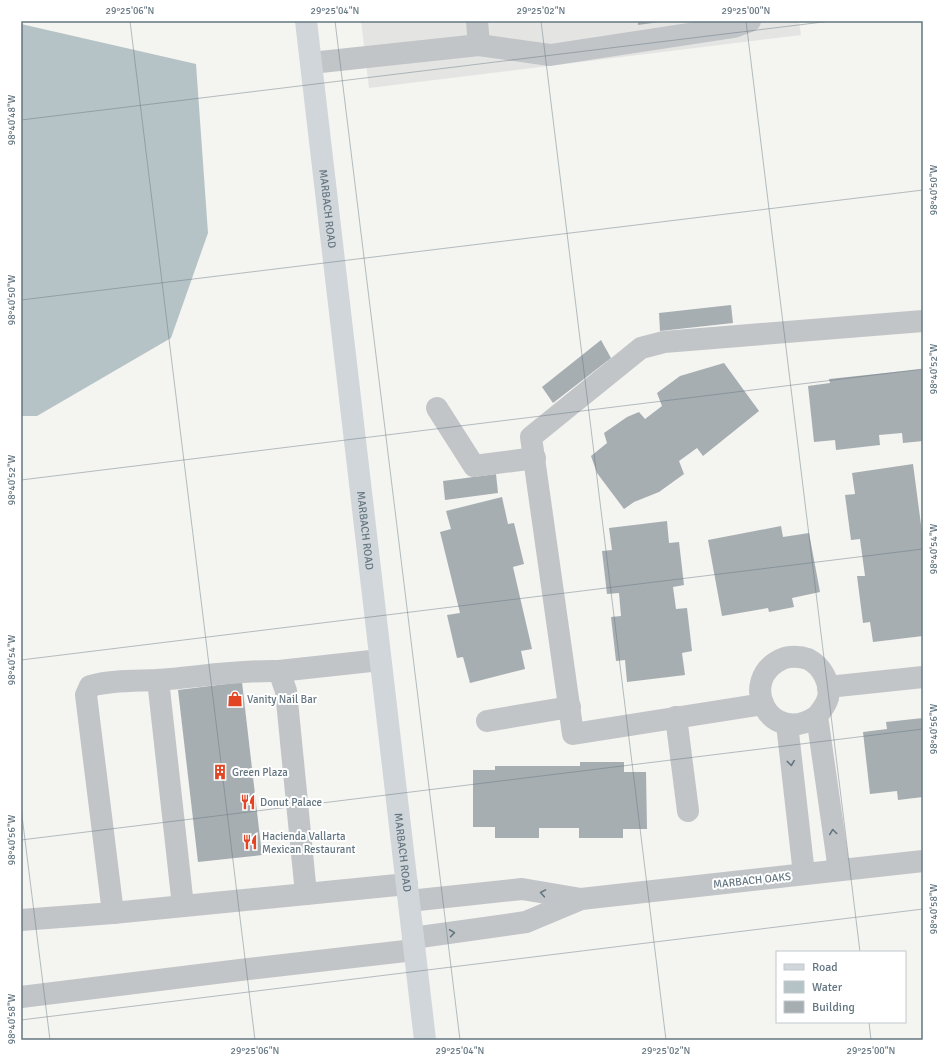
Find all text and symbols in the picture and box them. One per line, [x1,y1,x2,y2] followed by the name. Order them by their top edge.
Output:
[106,5,154,17] text: 29°25'06"N
[311,5,359,17] text: 29°25'04"N
[517,5,565,17] text: 29°25'02"N
[722,5,770,17] text: 29°25'00"N
[6,94,18,145] text: 98°40'48"W
[928,164,940,215] text: 98°40'50"W
[316,169,338,249] street label: MARBACH ROAD
[6,274,18,325] text: 98°40'50"W
[928,343,940,394] text: 98°40'52"W
[6,454,18,505] text: 98°40'52"W
[354,490,376,571] street label: MARBACH ROAD
[928,523,940,574] text: 98°40'54"W
[6,634,18,685] text: 98°40'54"W
[226,690,244,708] shop icon: Vanity Nail Bar
[247,693,317,706] place label: Vanity Nail Bar
[928,703,940,754] text: 98°40'56"W
[787,760,796,766] one-way arrow
[211,763,229,781] building icon: Green Plaza
[232,766,288,779] place label: Green Plaza
[239,793,257,811] restaurant icon: Donut Palace
[260,796,322,809] place label: Donut Palace
[392,812,414,893] street label: MARBACH ROAD
[6,814,18,865] text: 98°40'56"W
[829,829,838,835] one-way arrow
[262,830,355,856] place label: Hacienda Vallarta Mexican Restaurant
[241,833,259,851] restaurant icon: Hacienda Vallarta Mexican Restaurant
[712,870,792,891] street label: MARBACH OAKS
[928,883,940,934] text: 98°40'58"W
[540,889,546,897] one-way arrow
[449,928,455,937] one-way arrow
[776,951,906,1023] legend
[812,960,838,975] text: Road
[812,980,843,995] text: Water
[6,993,18,1044] text: 98°40'58"W
[812,1000,855,1015] text: Building
[231,1045,279,1057] text: 29°25'06"N
[436,1045,484,1057] text: 29°25'04"N
[642,1045,690,1057] text: 29°25'02"N
[847,1045,895,1057] text: 29°25'00"N

